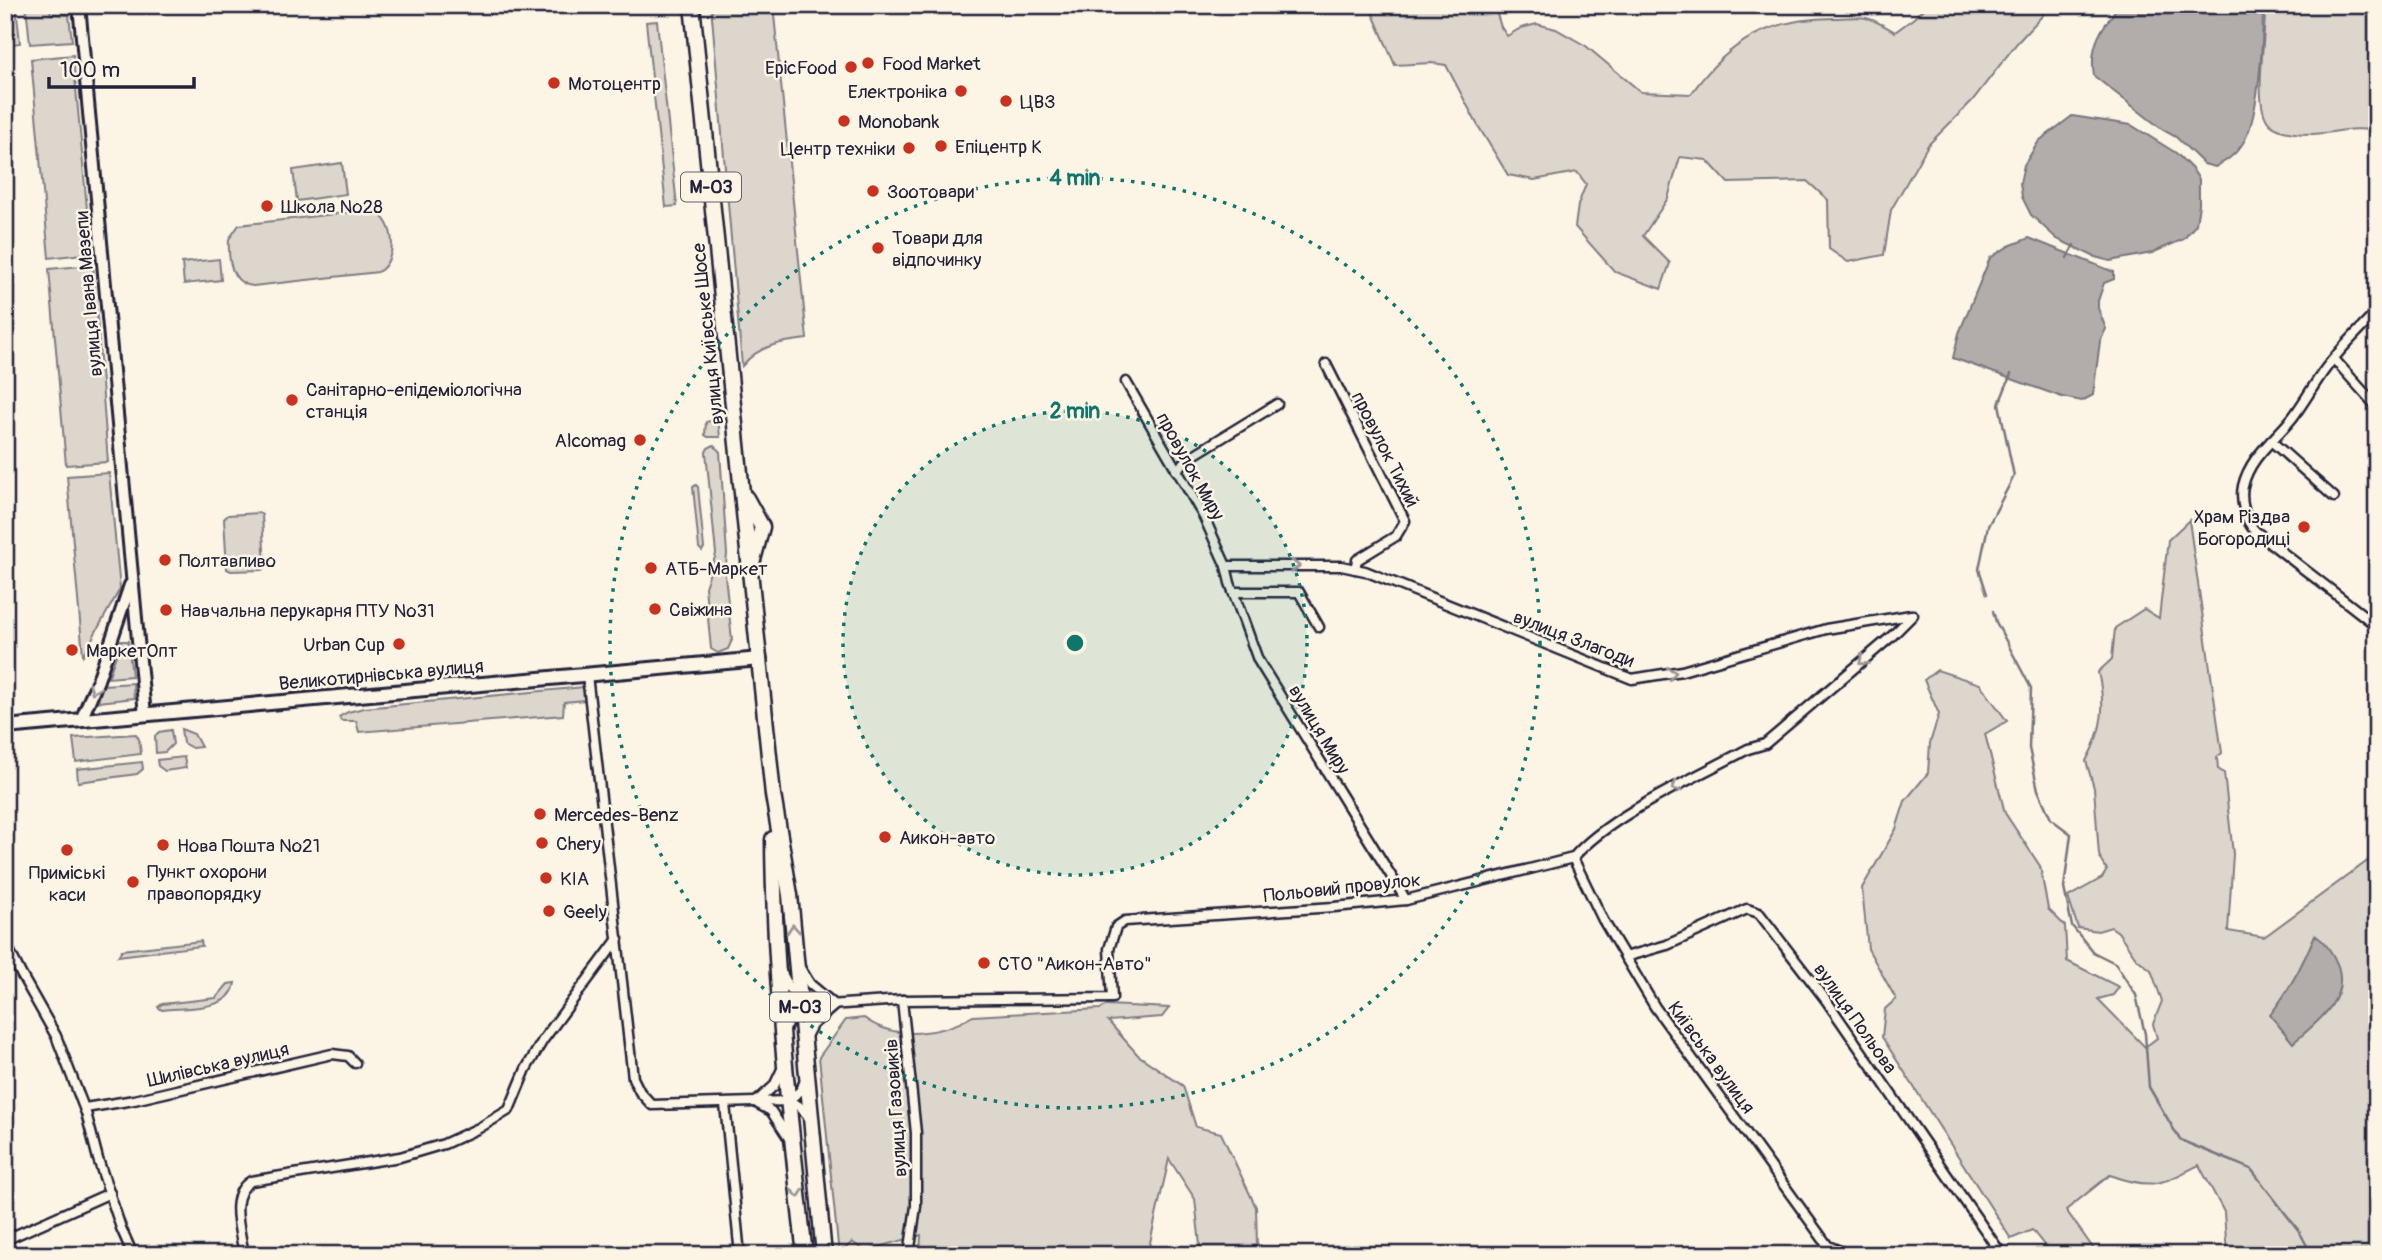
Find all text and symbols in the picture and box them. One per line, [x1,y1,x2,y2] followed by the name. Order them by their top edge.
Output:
[49,46,194,90] scale bar
[882,52,981,76] place label: Food Market
[860,55,876,71] marker: Food Market
[765,56,837,80] place label: EpicFood
[60,57,120,84] text: 100 m
[843,59,859,75] marker: EpicFood
[568,72,661,96] place label: Мотоцентр
[546,75,562,91] marker: Мотоцентр
[848,80,947,104] place label: Електроніка
[953,83,969,99] marker: Електроніка
[1020,90,1056,114] place label: ЦВЗ
[998,93,1014,109] marker: ЦВЗ
[858,110,939,134] place label: Monobank
[836,113,852,129] marker: Monobank
[955,135,1042,159] place label: Епіцентр К
[781,137,896,161] place label: Центр техніки
[933,138,949,154] marker: Епіцентр К
[901,140,917,156] marker: Центр техніки
[1050,165,1101,192] text: 4 min
[681,172,741,202] road number: М-03
[887,180,975,204] place label: Зоотовари
[865,183,881,199] marker: Зоотовари
[281,195,383,219] place label: Школа №28
[259,198,275,214] marker: Школа №28
[70,210,108,378] street label: вулиця Івана Мазепи
[892,226,983,272] place label: Товари для відпочинку
[870,240,886,256] marker: Товари для відпочинку
[686,241,729,426] street label: вулиця Київське Шосе
[306,378,522,424] place label: Санітарно-епідеміологічна станція
[1346,388,1425,511] street label: провулок Тихий
[284,392,300,408] marker: Санітарно-епідеміологічна станція
[1050,398,1100,425] text: 2 min
[1151,408,1230,525] street label: провулок Миру
[555,429,626,453] place label: Alcomag
[632,432,648,448] marker: Alcomag
[2194,505,2290,551] place label: Храм Різдва Богородиці
[2296,519,2312,535] marker: Храм Різдва Богородиці
[179,549,276,573] place label: Полтавпиво
[157,552,173,568] marker: Полтавпиво
[665,557,768,581] place label: АТБ-Маркет
[1290,558,1300,574] one-way arrow
[643,560,659,576] marker: АТБ-Маркет
[669,598,733,622] place label: Свіжина
[180,599,435,623] place label: Навчальна перукарня ПТУ №31
[647,601,663,617] marker: Свіжина
[158,602,174,618] marker: Навчальна перукарня ПТУ №31
[1510,605,1638,673] street label: вулиця Злагоди
[1063,631,1087,655] centre of rings
[303,633,385,657] place label: Urban Cup
[391,636,407,652] marker: Urban Cup
[86,639,178,663] place label: МаркетОпт
[64,642,80,658] marker: МаркетОпт
[1858,653,1871,665] one-way arrow
[278,654,485,696] street label: Великотирнівська вулиця
[1666,666,1678,681] one-way arrow
[1283,680,1355,779] street label: вулиця Миру
[88,682,102,695] one-way arrow
[1671,779,1683,793] one-way arrow
[554,803,679,827] place label: Mercedes-Benz
[532,806,548,822] marker: Mercedes-Benz
[899,826,995,850] place label: Аикон-авто
[877,829,893,845] marker: Аикон-авто
[556,832,601,856] place label: Chery
[177,834,320,858] place label: Нова Пошта №21
[534,835,550,851] marker: Chery
[155,837,171,853] marker: Нова Пошта №21
[59,842,75,858] marker: Приміські каси
[147,860,267,906] place label: Пункт охорони правопорядку
[29,861,105,907] place label: Приміські каси
[560,867,589,891] place label: KIA
[1262,868,1422,908] street label: Польовий провулок
[538,870,554,886] marker: KIA
[125,874,141,890] marker: Пункт охорони правопорядку
[563,900,607,924] place label: Geely
[541,903,557,919] marker: Geely
[786,923,801,934] one-way arrow
[998,952,1152,976] place label: СТО "Аикон-Авто"
[976,955,992,971] marker: СТО "Аикон-Авто"
[1808,959,1902,1079] street label: вулиця Польова
[770,992,830,1022] road number: М-03
[1662,997,1760,1119] street label: Київська вулиця
[145,1037,291,1093] street label: Шилівська вулиця
[879,1038,913,1178] street label: вулиця Газовиків
[790,1187,805,1199] one-way arrow

